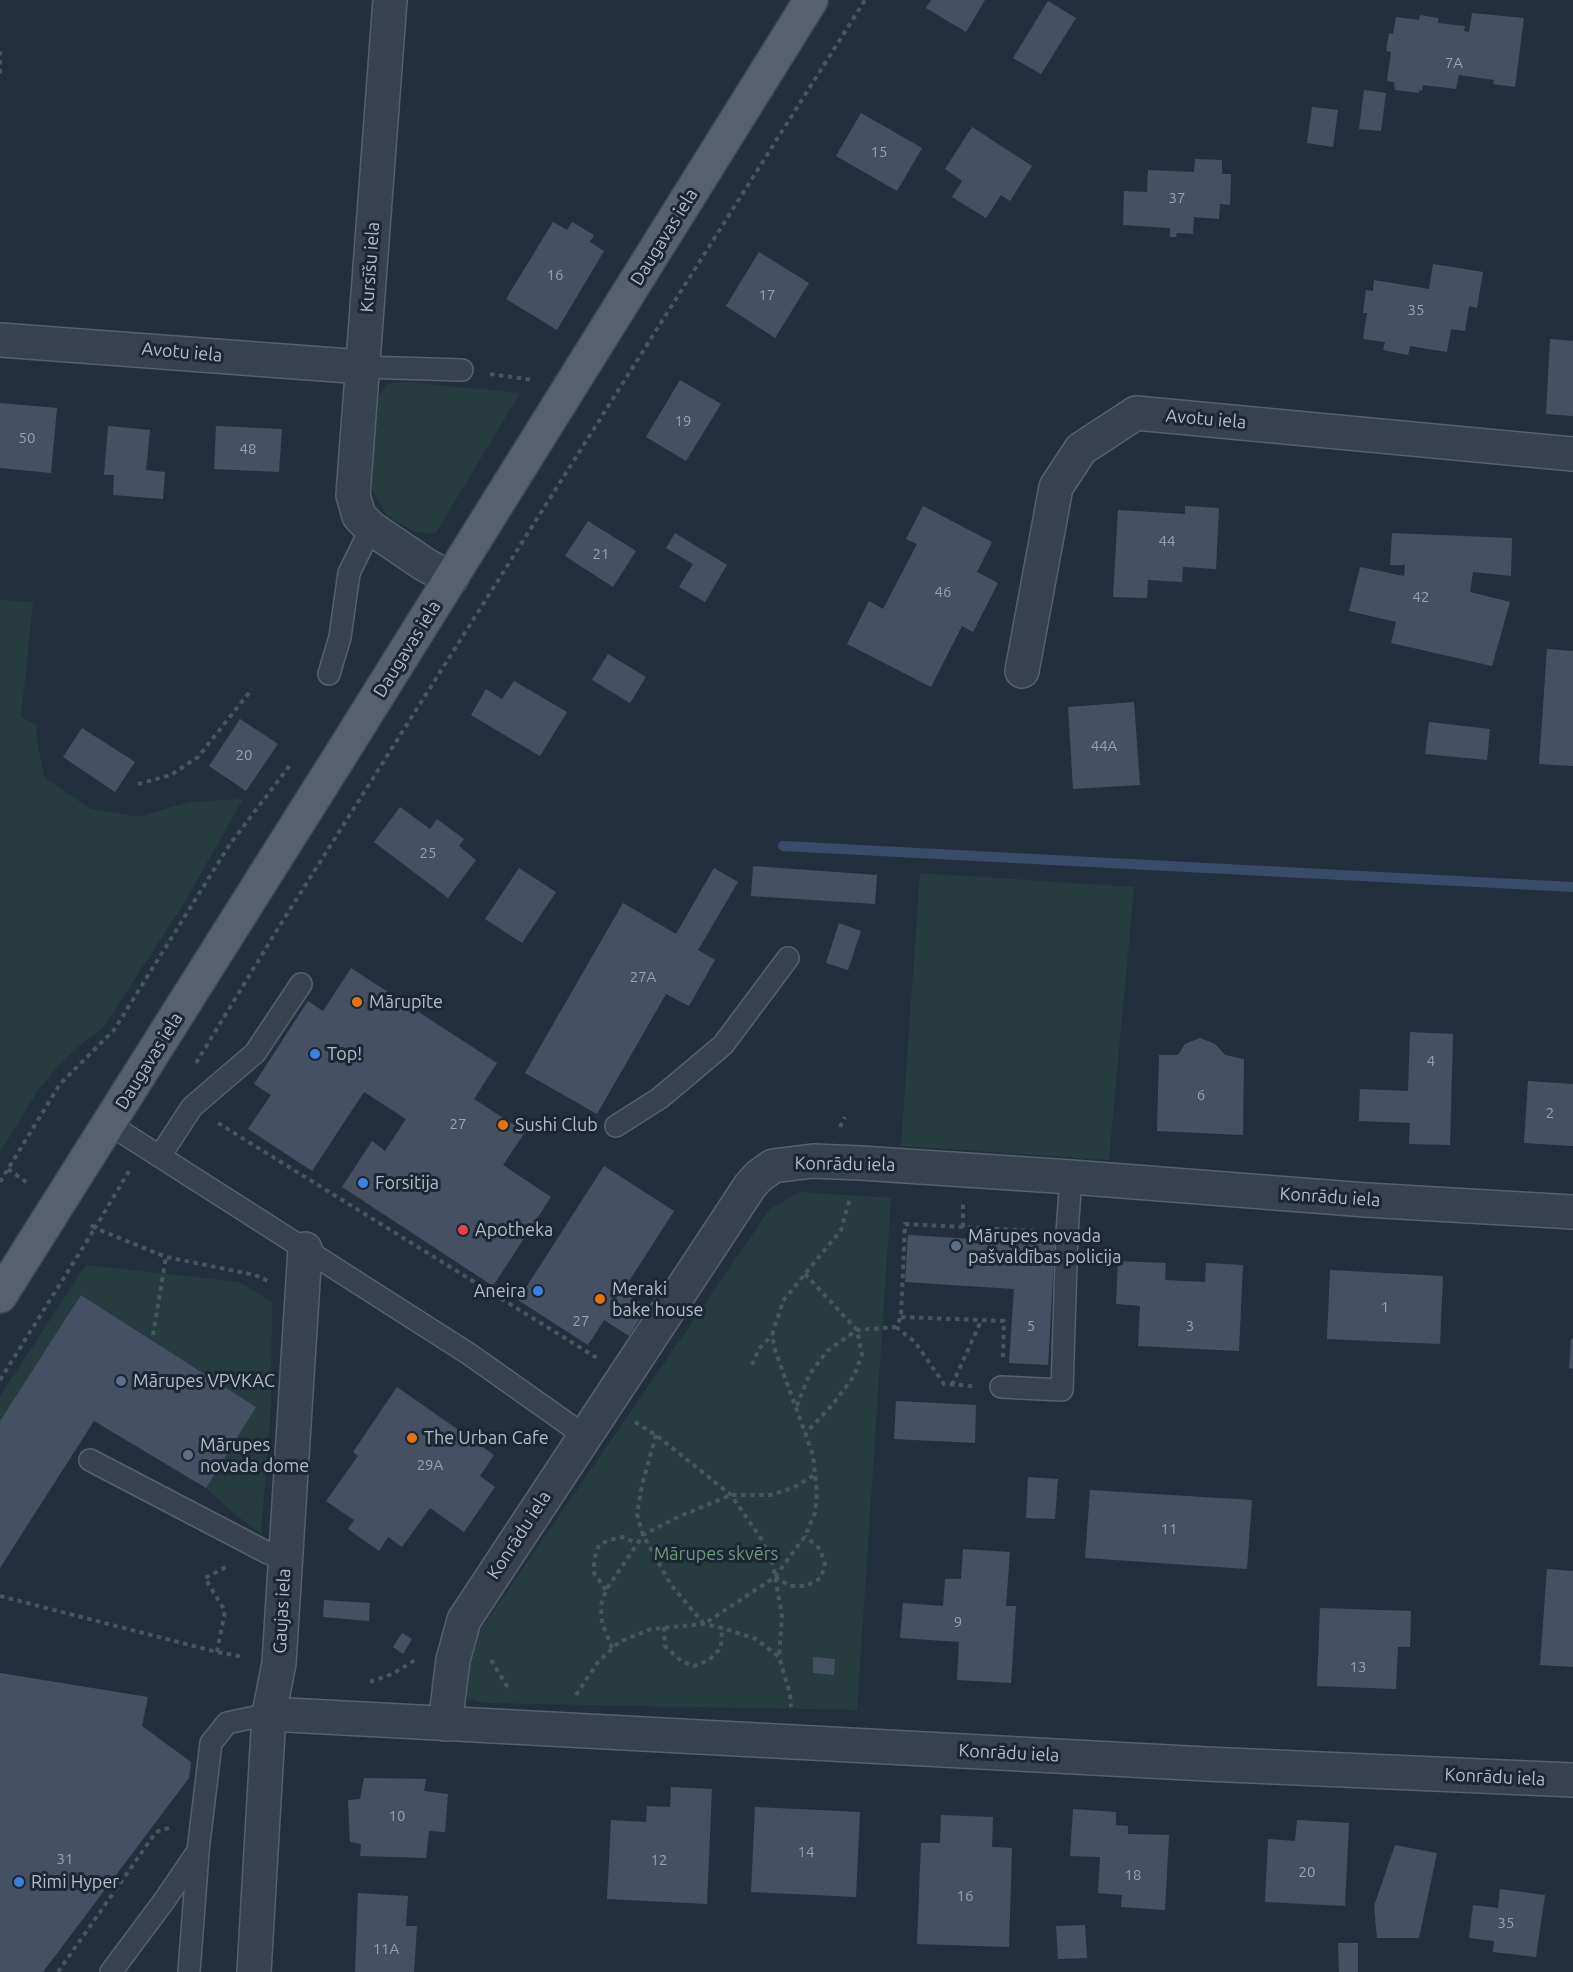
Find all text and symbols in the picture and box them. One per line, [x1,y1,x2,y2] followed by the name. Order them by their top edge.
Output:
[1445,54,1463,72] house number: 7A
[871,143,887,161] house number: 15
[626,185,702,289] street label: Daugavas iela
[1169,189,1185,207] house number: 37
[356,221,384,313] street label: Kursīšu iela
[547,266,563,284] house number: 16
[759,286,775,304] house number: 17
[1408,301,1424,319] house number: 35
[141,338,223,366] street label: Avotu iela
[1165,405,1247,433] street label: Avotu iela
[675,412,691,430] house number: 19
[19,429,35,447] house number: 50
[240,440,256,458] house number: 48
[1159,532,1175,550] house number: 44
[593,545,609,563] house number: 21
[935,583,951,601] house number: 46
[1413,588,1429,606] house number: 42
[369,597,445,701] street label: Daugavas iela
[1091,737,1117,755] house number: 44A
[236,746,252,764] house number: 20
[420,844,436,862] house number: 25
[630,968,656,986] house number: 27A
[369,991,443,1013] place label: Mārupīte
[350,995,364,1009] marker: Mārupīte
[111,1009,187,1113] street label: Daugavas iela
[327,1043,362,1065] place label: Top!
[308,1047,322,1061] marker: Top!
[1427,1052,1435,1070] house number: 4
[1197,1086,1205,1104] house number: 6
[1546,1104,1554,1122] house number: 2
[515,1114,598,1136] place label: Sushi Club
[450,1115,466,1133] house number: 27
[496,1118,510,1132] marker: Sushi Club
[794,1152,896,1176] street label: Konrādu iela
[375,1172,439,1194] place label: Forsitija
[356,1176,370,1190] marker: Forsitija
[1279,1183,1381,1211] street label: Konrādu iela
[475,1219,553,1241] place label: Apotheka
[456,1223,470,1237] marker: Apotheka
[968,1225,1121,1268] place label: Mārupes novada pašvaldības policija
[949,1239,963,1253] marker: Mārupes novada pašvaldības policija
[612,1278,703,1320] place label: Meraki bake house
[474,1280,526,1302] place label: Aneira
[531,1284,545,1298] marker: Aneira
[593,1292,607,1306] marker: Meraki bake house
[1381,1298,1389,1316] house number: 1
[573,1312,589,1330] house number: 27
[1027,1317,1035,1335] house number: 5
[1186,1317,1194,1335] house number: 3
[133,1370,275,1392] place label: Mārupes VPVKAC
[114,1374,128,1388] marker: Mārupes VPVKAC
[424,1427,549,1449] place label: The Urban Cafe
[405,1431,419,1445] marker: The Urban Cafe
[200,1434,309,1476] place label: Mārupes novada dome
[181,1448,195,1462] marker: Mārupes novada dome
[417,1456,443,1474] house number: 29A
[482,1487,556,1583] street label: Konrādu iela
[1161,1520,1177,1538] house number: 11
[654,1543,778,1565] park label: Mārupes skvērs
[269,1568,295,1654] street label: Gaujas iela
[954,1613,962,1631] house number: 9
[1350,1658,1366,1676] house number: 13
[958,1740,1060,1766] street label: Konrādu iela
[1444,1764,1546,1790] street label: Konrādu iela
[389,1807,405,1825] house number: 10
[798,1843,814,1861] house number: 14
[57,1850,73,1868] house number: 31
[651,1851,667,1869] house number: 12
[1299,1863,1315,1881] house number: 20
[1125,1866,1141,1884] house number: 18
[31,1871,119,1893] place label: Rimi Hyper
[12,1875,26,1889] marker: Rimi Hyper
[957,1887,973,1905] house number: 16
[1498,1914,1514,1932] house number: 35
[373,1940,399,1958] house number: 11A

